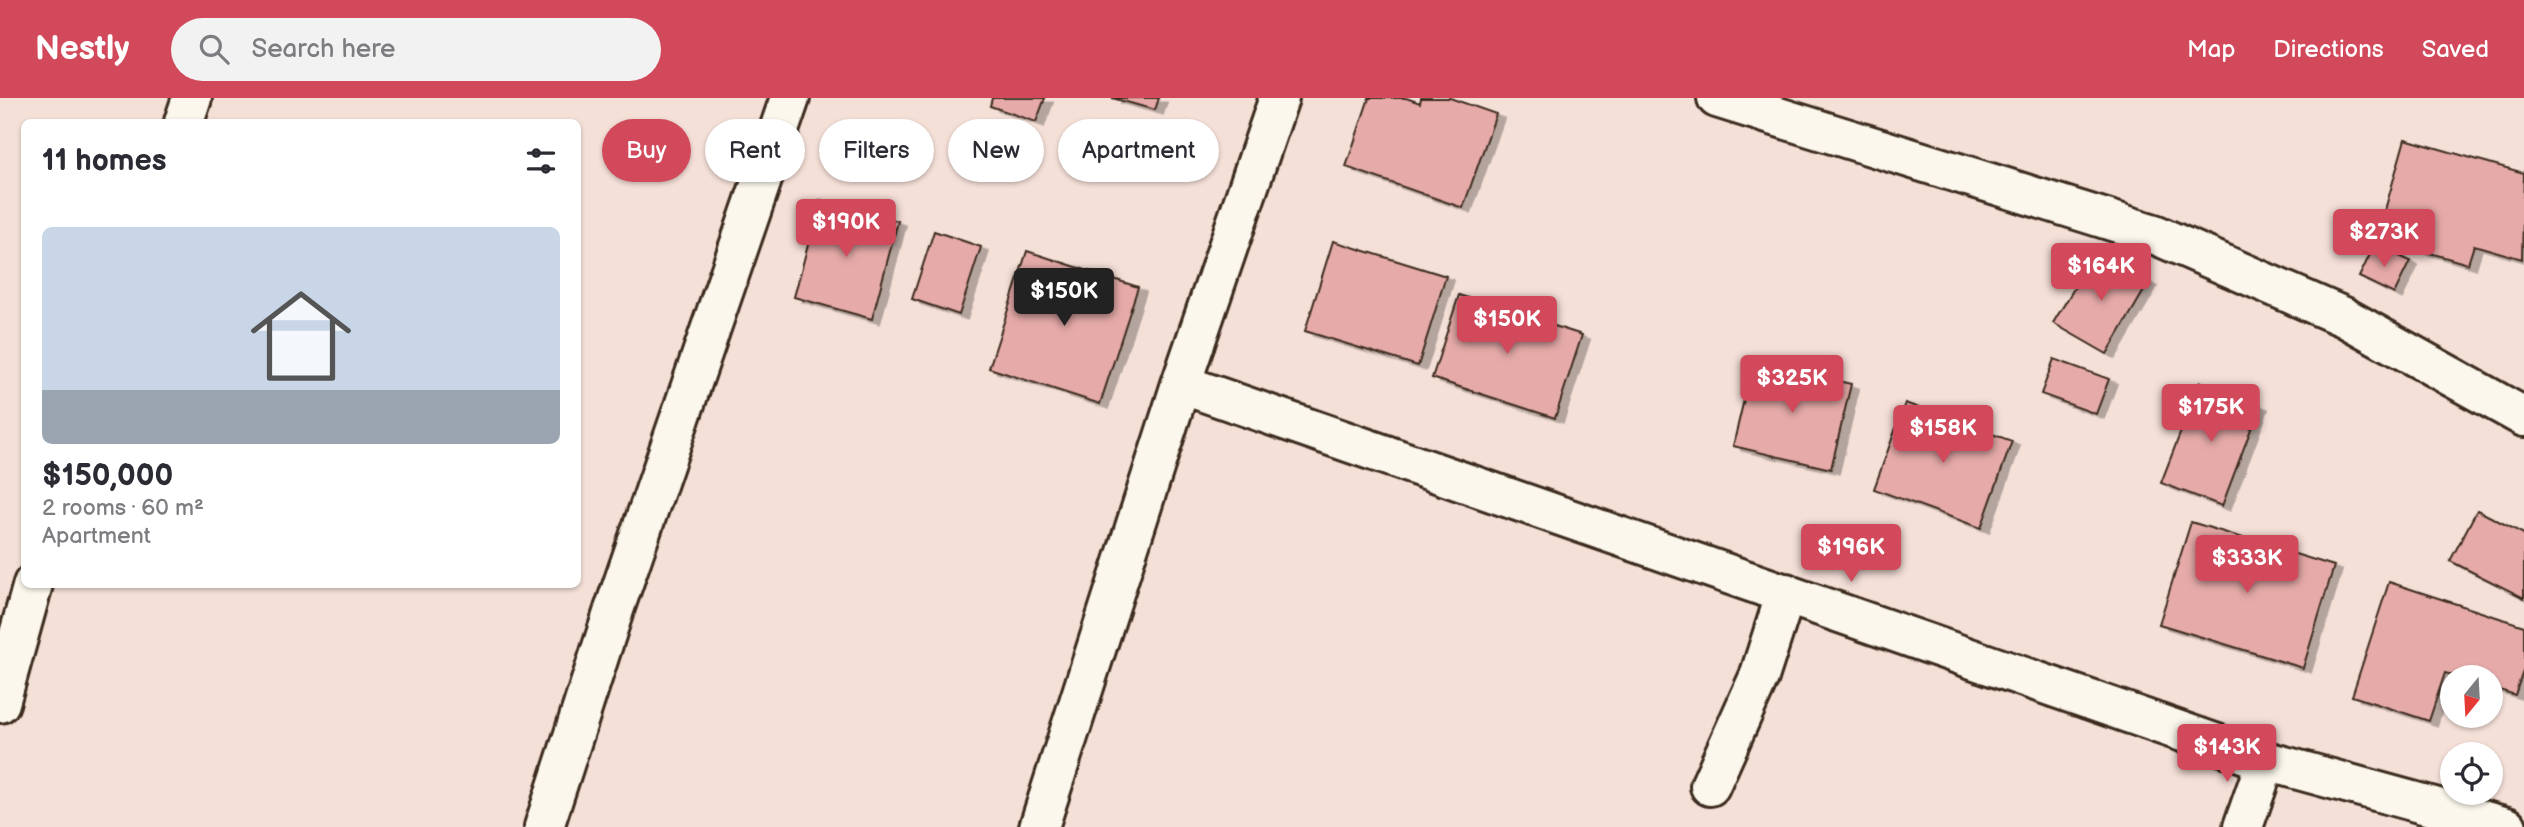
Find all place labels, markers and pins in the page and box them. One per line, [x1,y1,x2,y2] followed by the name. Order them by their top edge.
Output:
[797,200,895,259] pin: $190K
[2335,209,2433,269] pin: $273K
[2052,244,2150,303] pin: $164K
[1015,268,1113,328] pin: $150K
[1458,296,1556,356] pin: $150K
[1743,356,1841,415] pin: $325K
[2162,384,2260,444] pin: $175K
[1894,406,1992,465] pin: $158K
[1802,524,1900,584] pin: $196K
[2198,536,2296,595] pin: $333K
[2178,724,2276,784] pin: $143K

